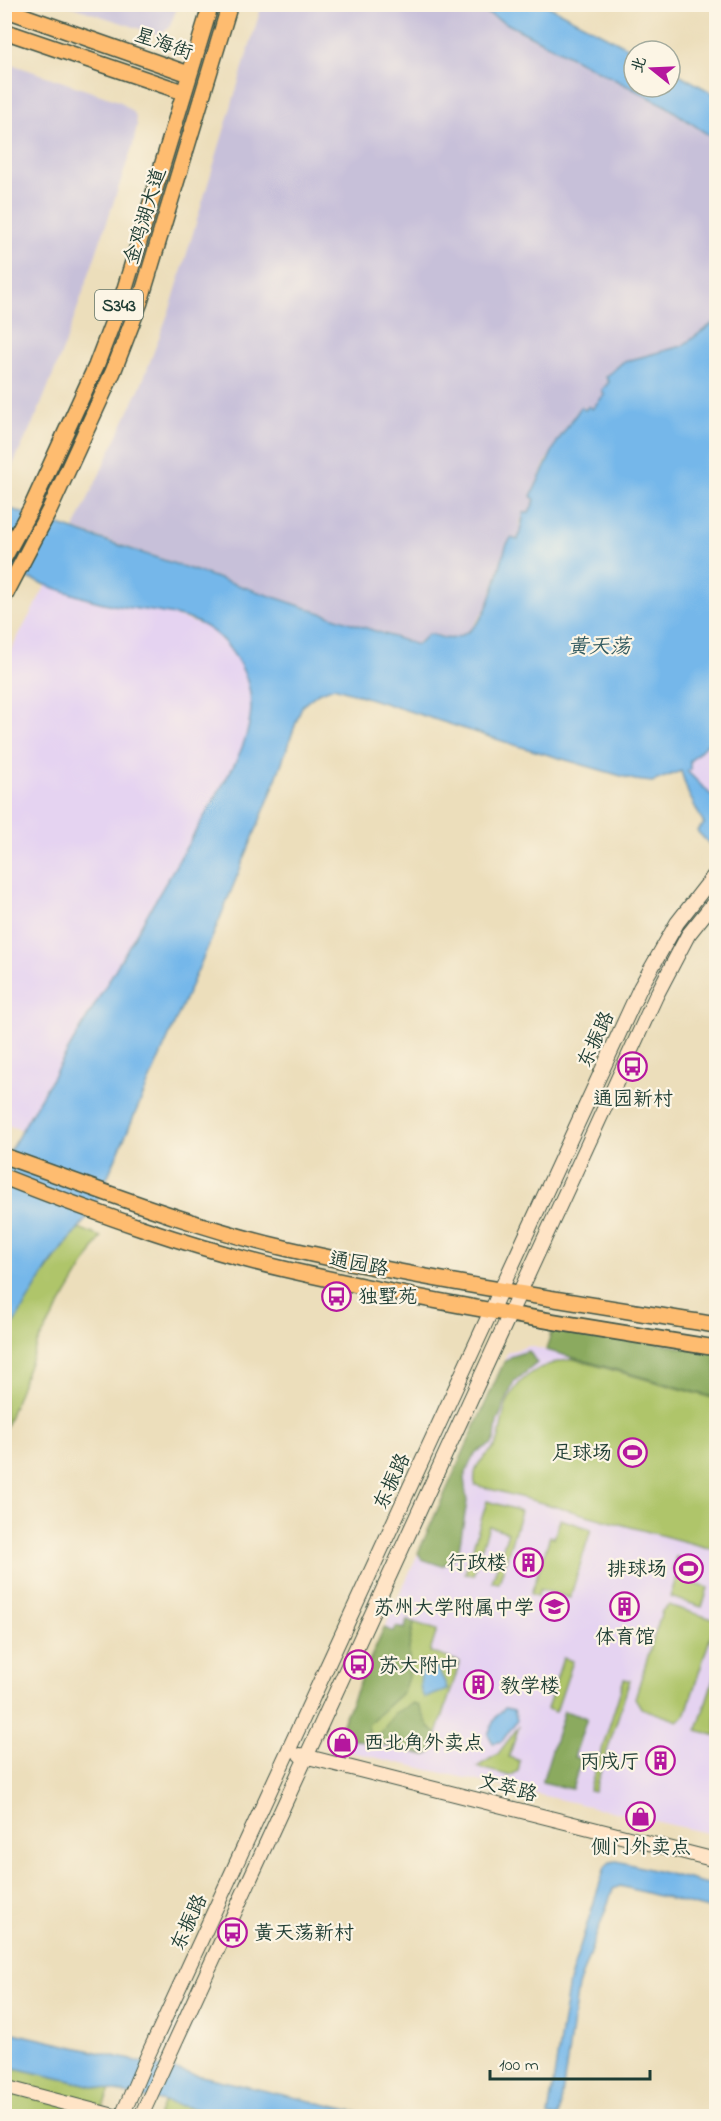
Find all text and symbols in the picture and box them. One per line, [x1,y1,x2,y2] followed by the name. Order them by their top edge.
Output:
[130,22,196,69] street label: 星海街
[622,39,682,99] north arrow
[626,54,654,76] text: 北
[118,165,175,269] street label: 金鸡湖大道
[95,290,143,320] road number: S343
[568,633,632,663] water label: 黄天荡
[571,1006,624,1073] street label: 东振路
[617,1051,649,1083] bus stop icon: 通园新村
[593,1086,673,1115] place label: 通园新村
[326,1245,392,1286] street label: 通园路
[321,1280,353,1312] bus stop icon: 独墅苑
[358,1284,418,1313] place label: 独墅苑
[617,1436,649,1468] sports icon: 足球场
[552,1440,612,1469] place label: 足球场
[367,1448,420,1515] street label: 东振路
[512,1546,544,1578] building icon: 行政楼
[447,1550,507,1579] place label: 行政楼
[672,1552,704,1584] sports icon: 排球场
[607,1556,667,1585] place label: 排球场
[609,1590,641,1622] building icon: 体育馆
[539,1591,571,1623] school or university icon: 苏州大学附属中学
[374,1595,534,1624] place label: 苏州大学附属中学
[595,1624,655,1653] place label: 体育馆
[342,1649,374,1681] bus stop icon: 苏大附中
[379,1653,459,1682] place label: 苏大附中
[463,1669,495,1701] building icon: 教学楼
[500,1673,560,1702] place label: 教学楼
[327,1726,359,1758] shop icon: 西北角外卖点
[364,1730,484,1759] place label: 西北角外卖点
[645,1745,677,1777] building icon: 丙戌厅
[580,1749,640,1778] place label: 丙戌厅
[475,1768,541,1811] street label: 文萃路
[625,1800,657,1832] shop icon: 侧门外卖点
[591,1834,691,1863] place label: 侧门外卖点
[164,1889,217,1956] street label: 东振路
[217,1916,249,1948] bus stop icon: 黄天荡新村
[254,1920,354,1949] place label: 黄天荡新村
[490,2043,650,2081] scale bar
[499,2053,539,2079] text: 100 m

